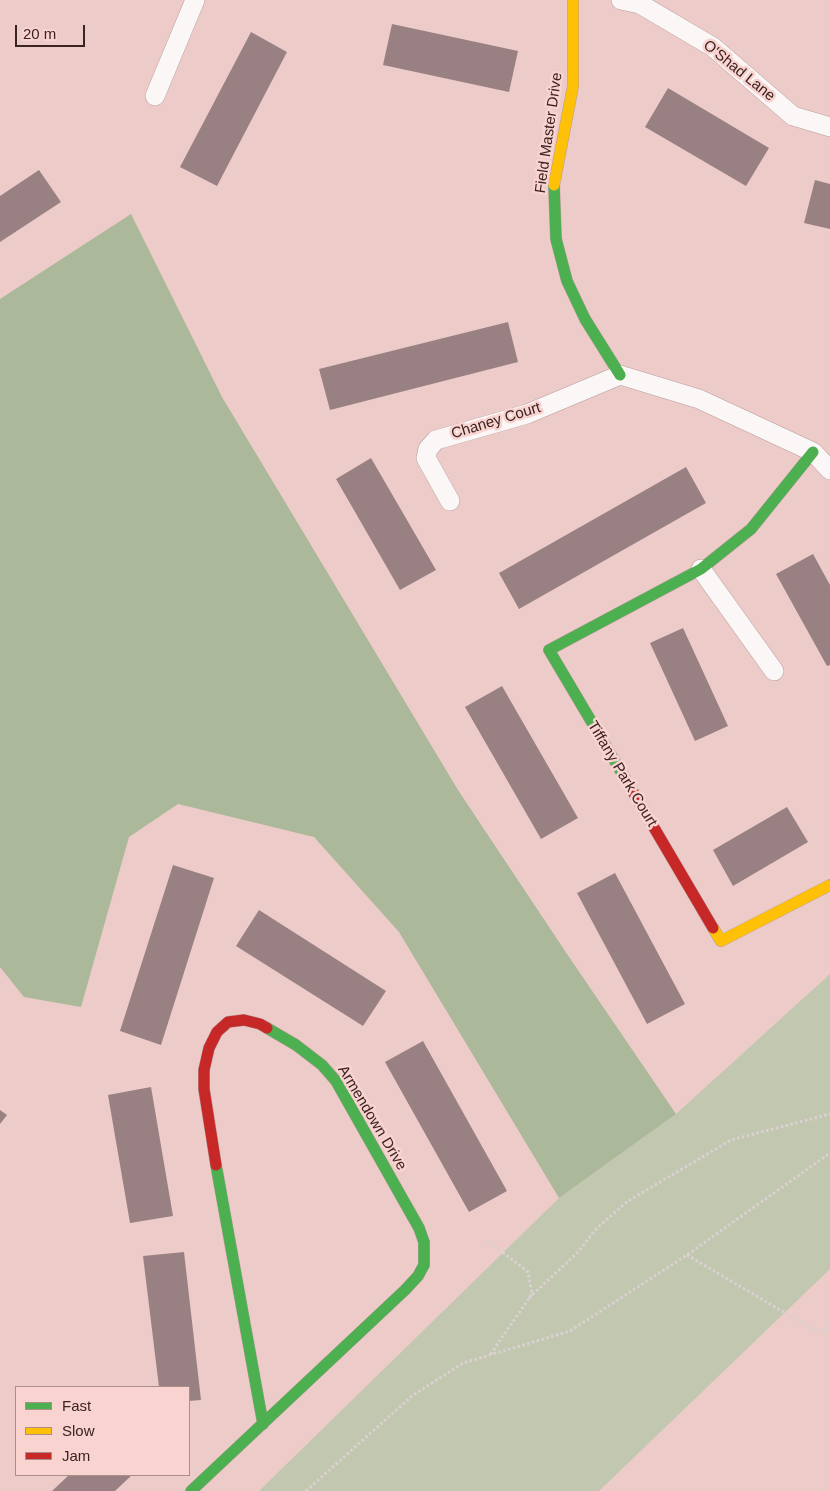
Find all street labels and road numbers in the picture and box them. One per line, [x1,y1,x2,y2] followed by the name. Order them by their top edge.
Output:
[699,37,779,105] street label: O'Shad Lane
[532,71,566,195] street label: Field Master Drive
[449,399,543,443] street label: Chaney Court
[583,718,661,830] street label: Tiffany Park Court
[334,1062,410,1174] street label: Armendown Drive

